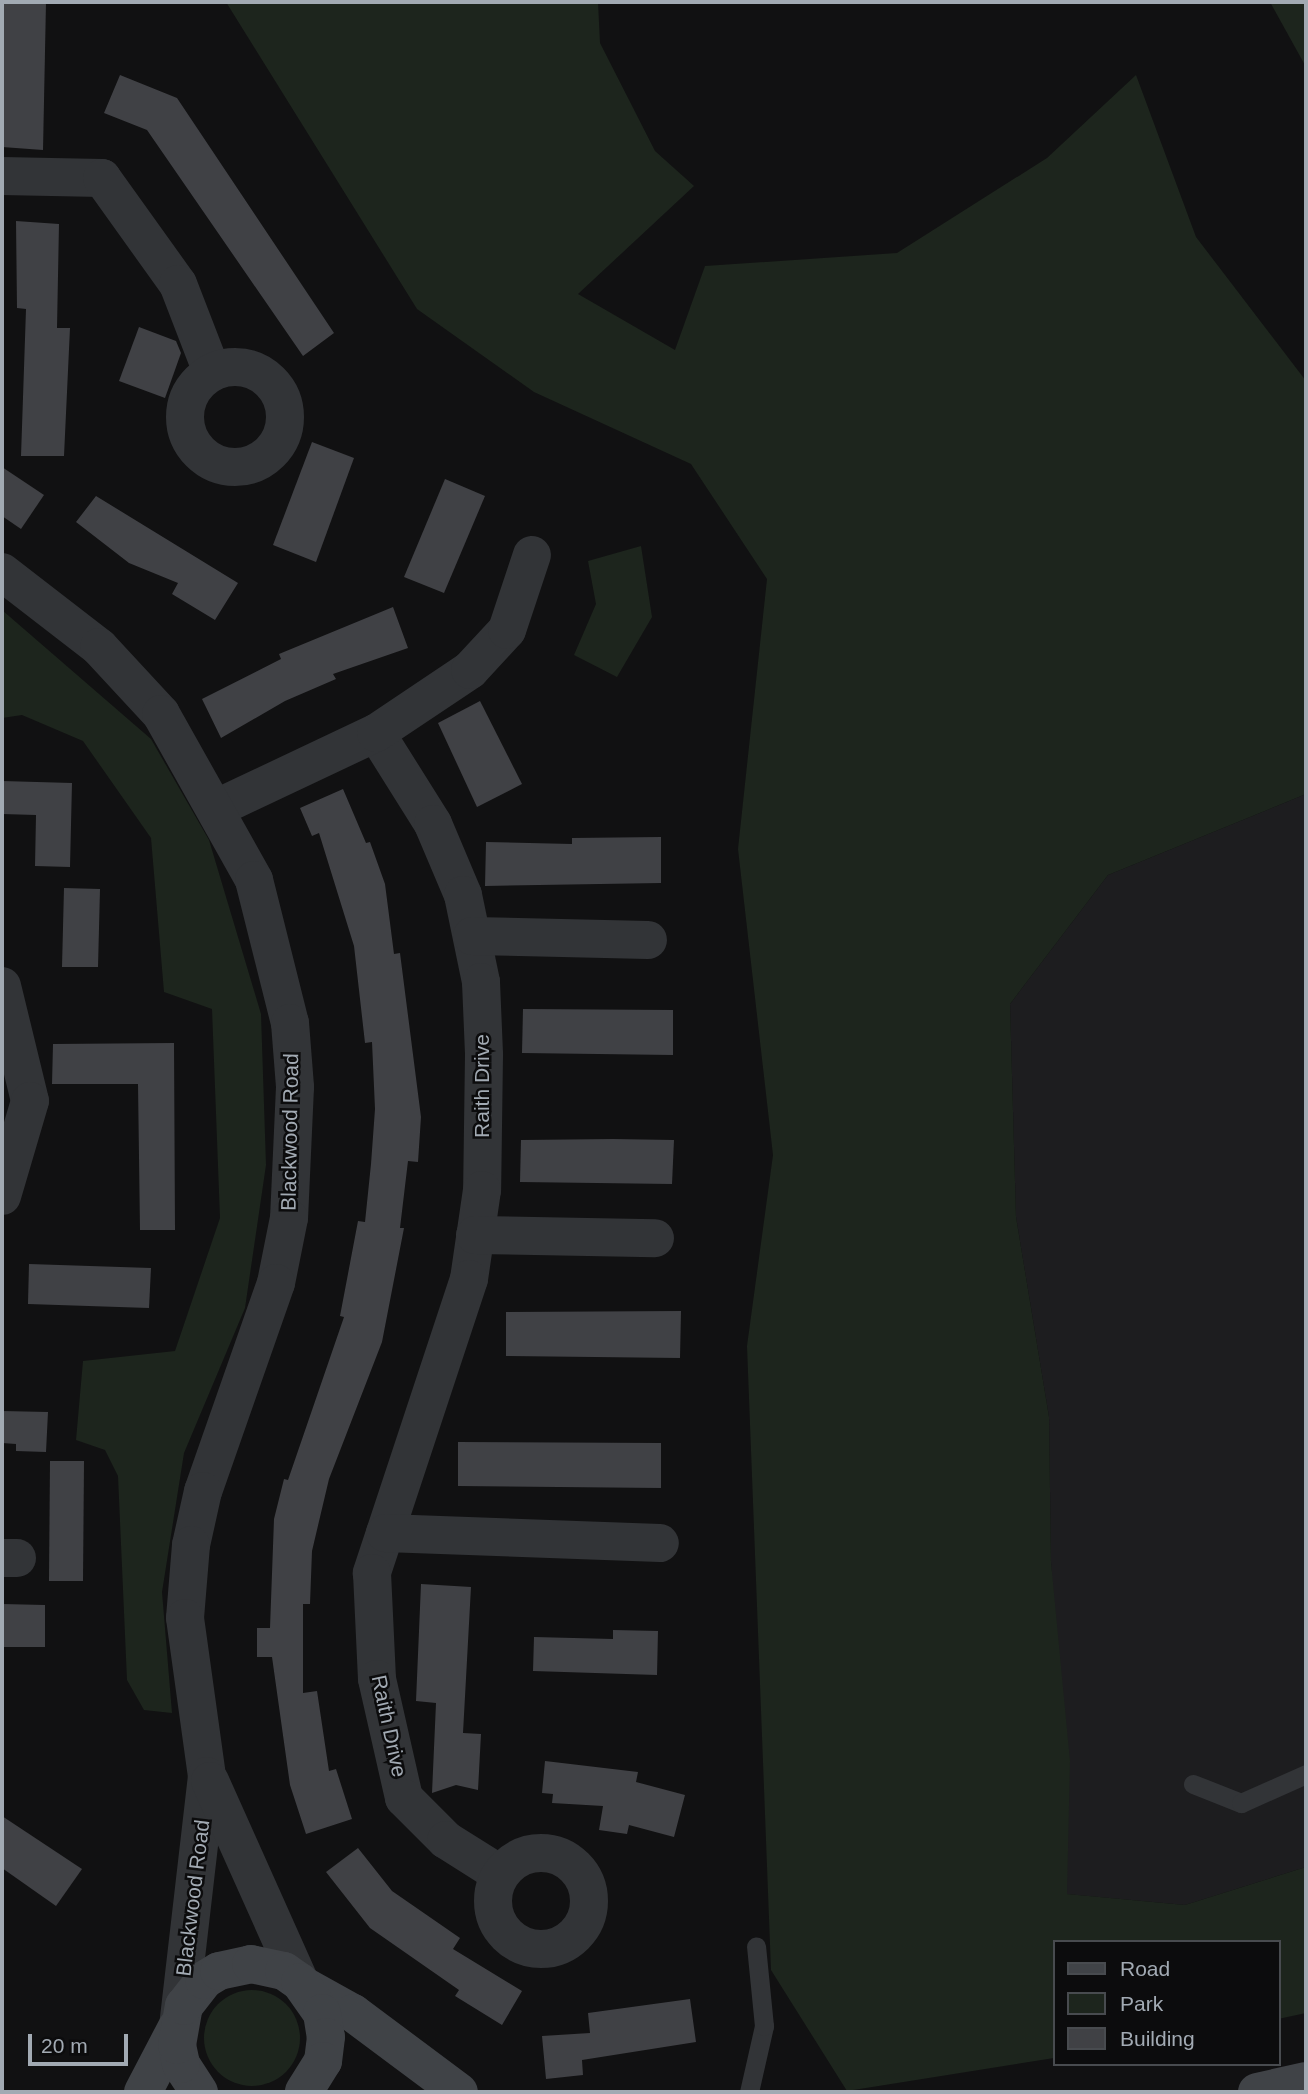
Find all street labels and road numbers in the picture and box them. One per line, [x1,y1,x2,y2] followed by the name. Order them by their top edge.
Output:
[469,1034,495,1138] street label: Raith Drive
[276,1053,304,1211] street label: Blackwood Road
[366,1673,412,1779] street label: Raith Drive
[171,1818,215,1978] street label: Blackwood Road

